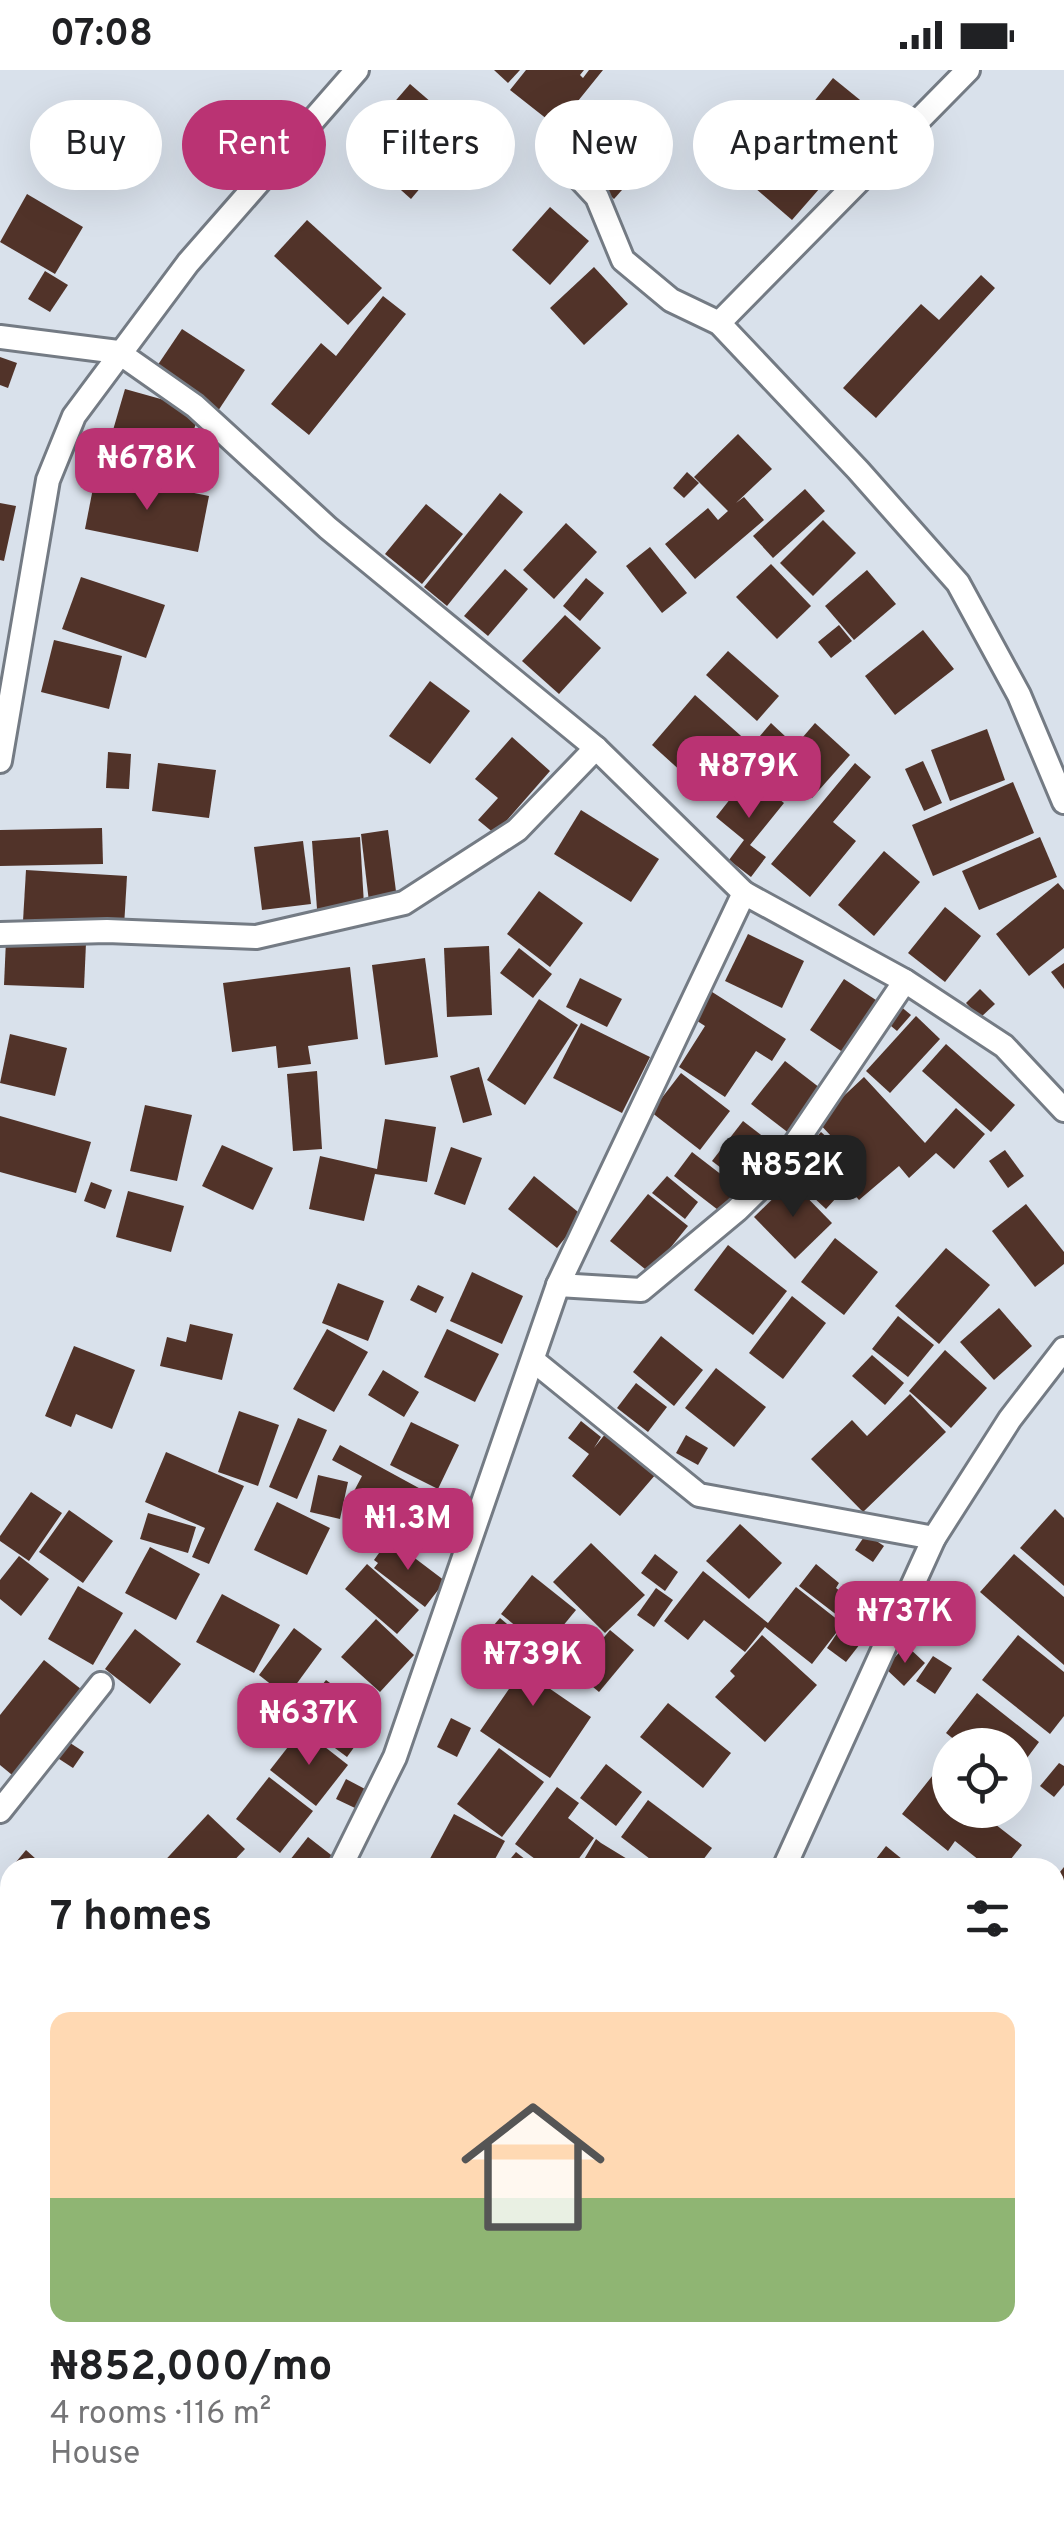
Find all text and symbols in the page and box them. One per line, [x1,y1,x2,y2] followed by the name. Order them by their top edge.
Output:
[50,11,153,60] text: 07:08
[30,100,162,190] chip: Buy
[182,100,326,190] chip: Rent
[346,100,515,190] chip: Filters
[535,100,673,190] chip: New
[693,100,934,190] chip: Apartment
[77,428,217,513] pin: ₦678K
[97,440,197,480] text: ₦678K
[679,736,819,821] pin: ₦879K
[699,748,799,788] text: ₦879K
[723,1135,863,1220] pin: ₦852K
[741,1147,845,1187] text: ₦852K
[338,1488,478,1573] pin: ₦1.3M
[364,1500,452,1540] text: ₦1.3M
[835,1581,975,1666] pin: ₦737K
[857,1593,953,1633] text: ₦737K
[463,1624,603,1709] pin: ₦739K
[483,1636,583,1676] text: ₦739K
[239,1683,379,1768] pin: ₦637K
[259,1695,359,1735] text: ₦637K
[932,1728,1032,1828] map controls
[932,1728,1032,1828] button: locate
[960,1891,1015,1946] icon: filters
[50,1892,212,1945] text: 7 homes
[443,2077,623,2257] icon: home
[50,2342,332,2395] text: ₦852,000/mo
[50,2395,271,2435] text: 4 rooms · 116 m²
[50,2435,140,2475] text: House

